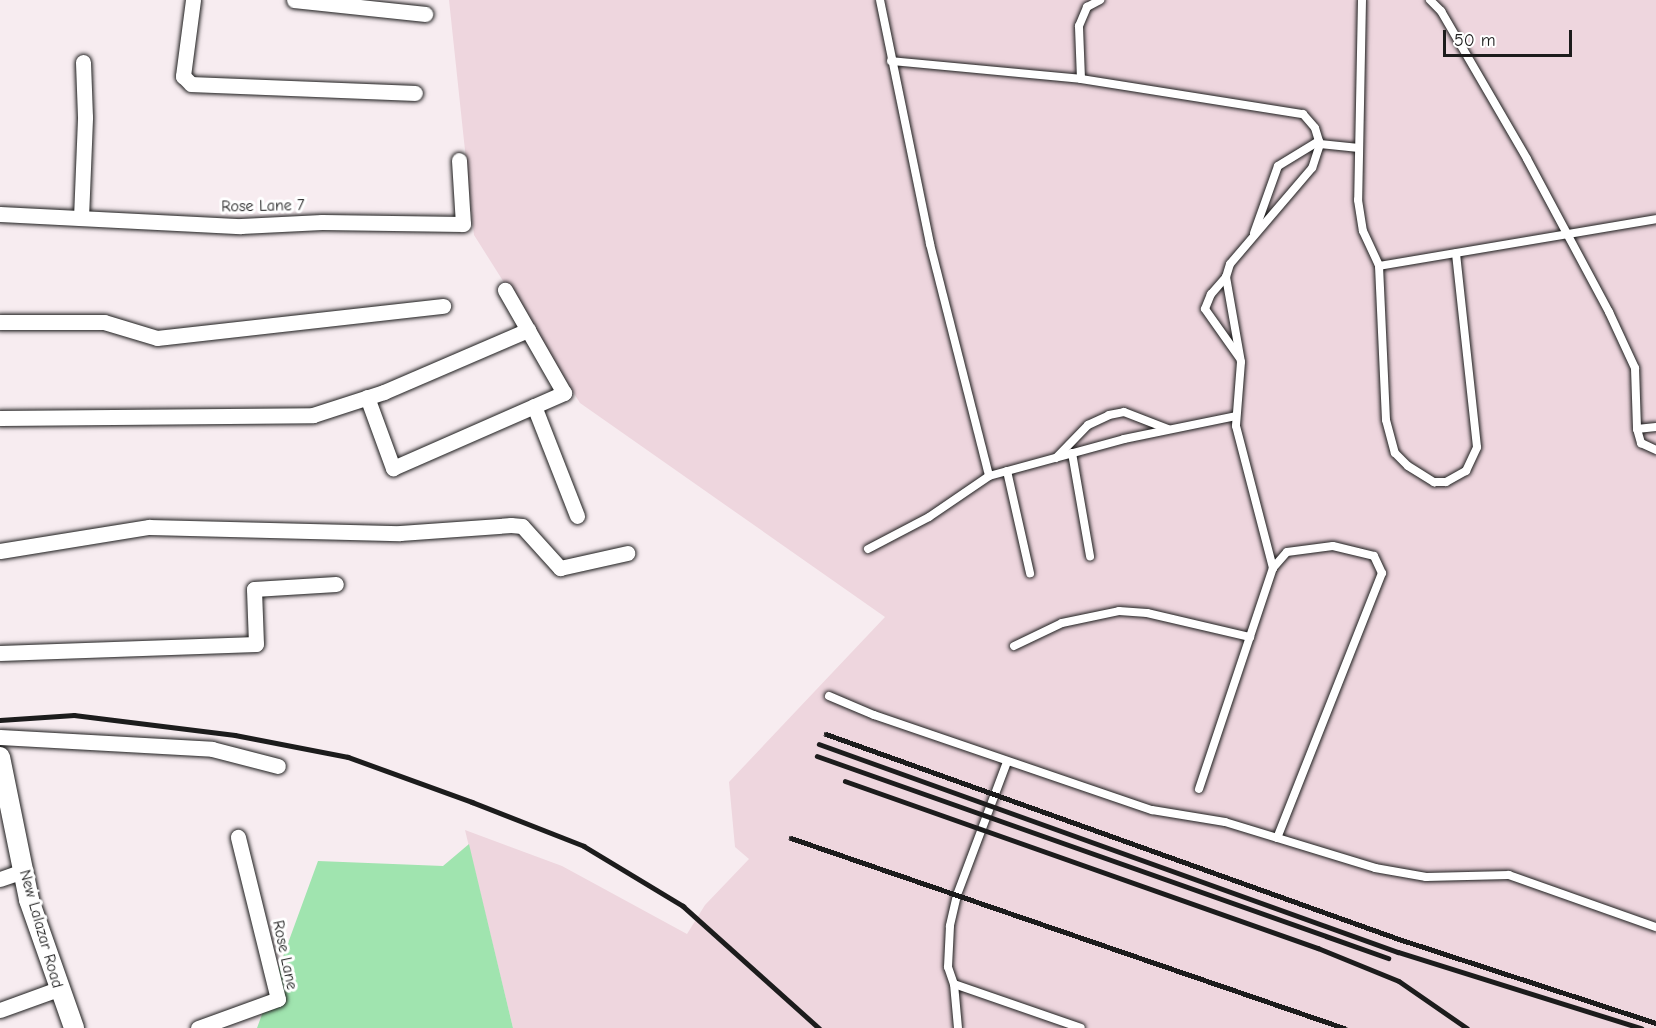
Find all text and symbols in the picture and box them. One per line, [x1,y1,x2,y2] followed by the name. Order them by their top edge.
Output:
[1446,18,1575,56] scale bar
[1454,30,1496,51] text: 50 m
[221,196,305,216] street label: Rose Lane 7
[15,868,67,990] street label: New Lalazar Road
[268,919,302,991] street label: Rose Lane

